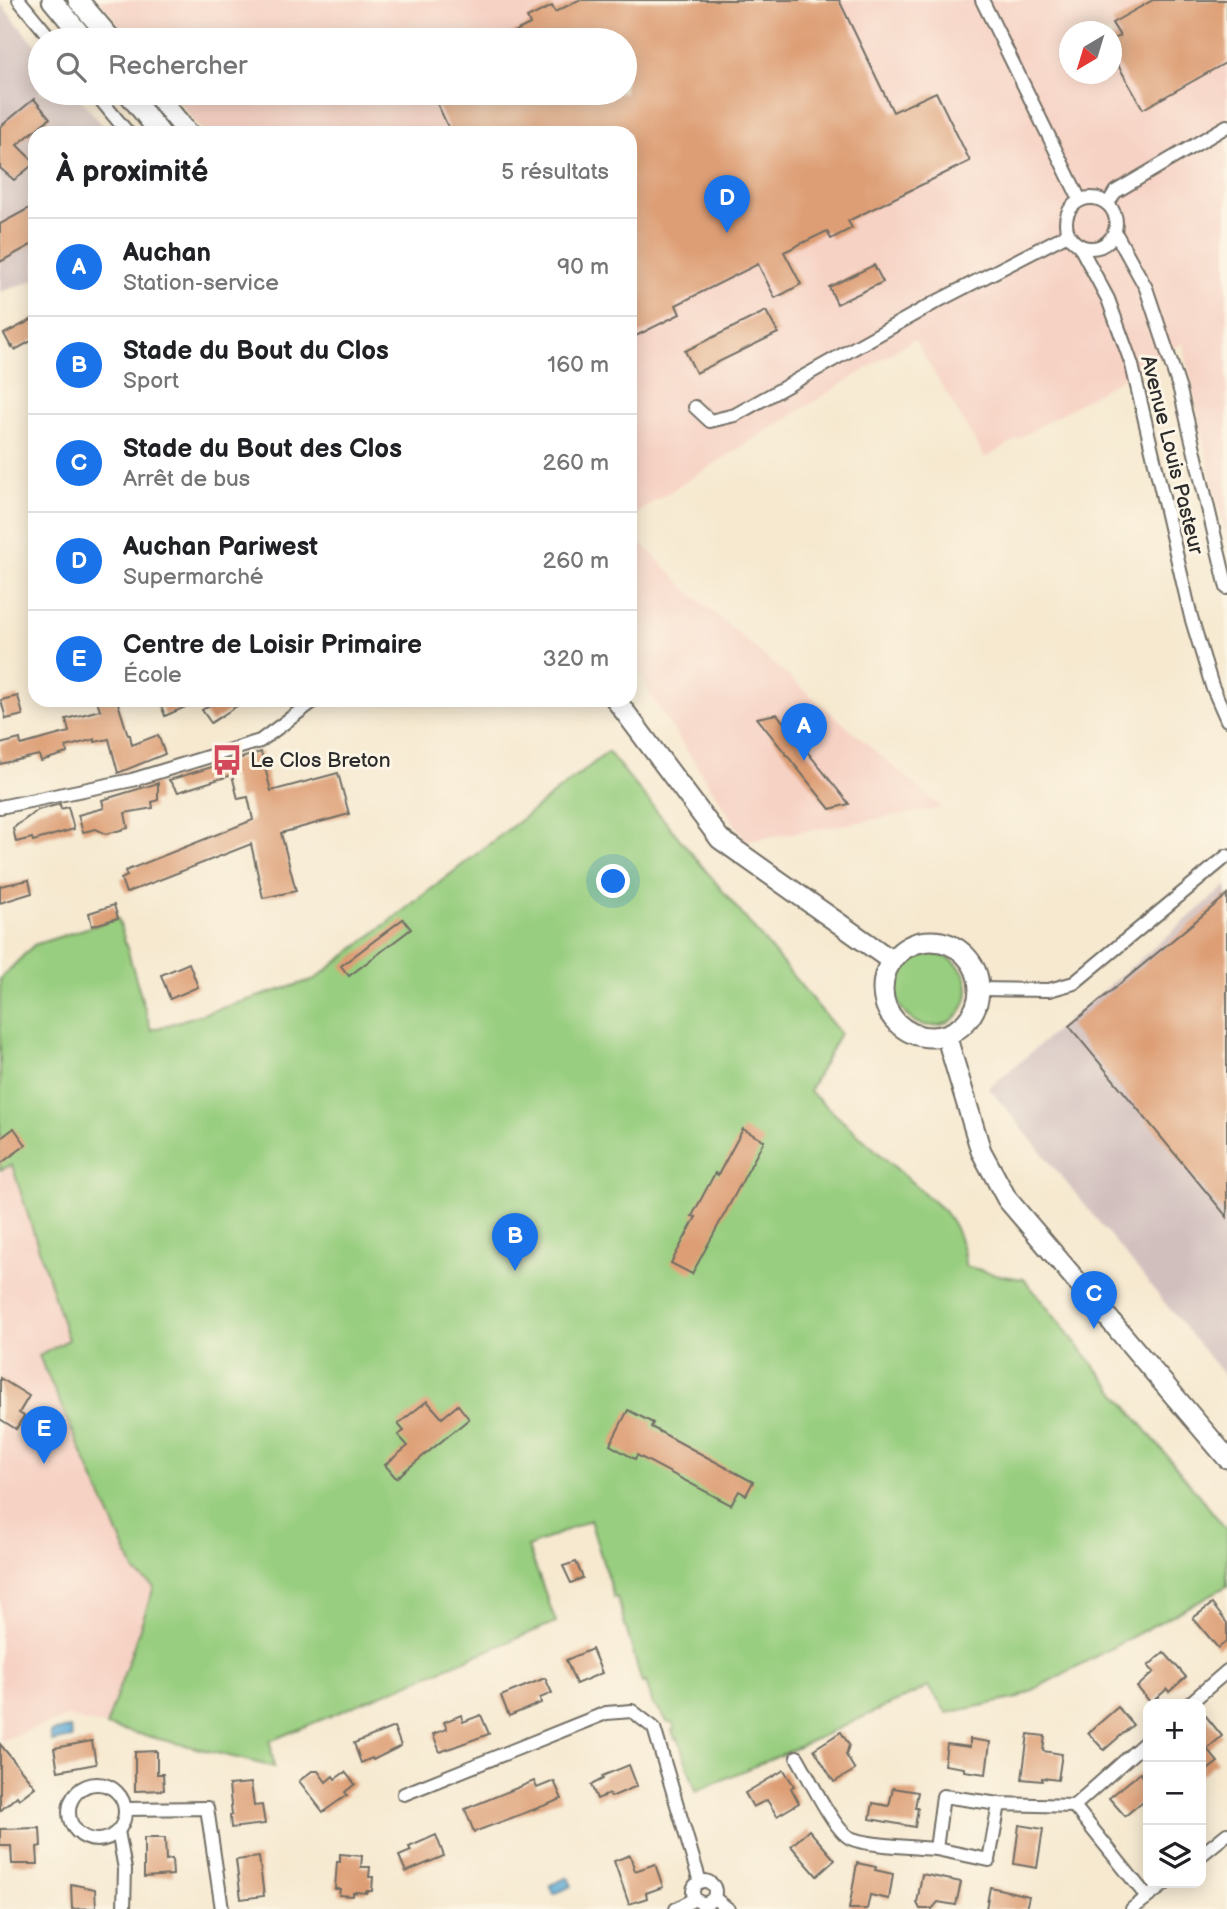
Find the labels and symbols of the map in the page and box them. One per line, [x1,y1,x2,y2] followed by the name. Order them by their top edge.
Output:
[1059,21,1122,84] north arrow
[704,175,750,233] pin: D
[1135,353,1209,557] street label: Avenue Louis Pasteur
[781,703,827,761] pin: A
[210,743,244,777] bus stop icon: Le Clos Breton
[250,748,391,773] place label: Le Clos Breton
[596,864,630,898] your location
[492,1213,538,1271] pin: B
[1071,1271,1117,1329] pin: C
[21,1406,67,1464] pin: E

